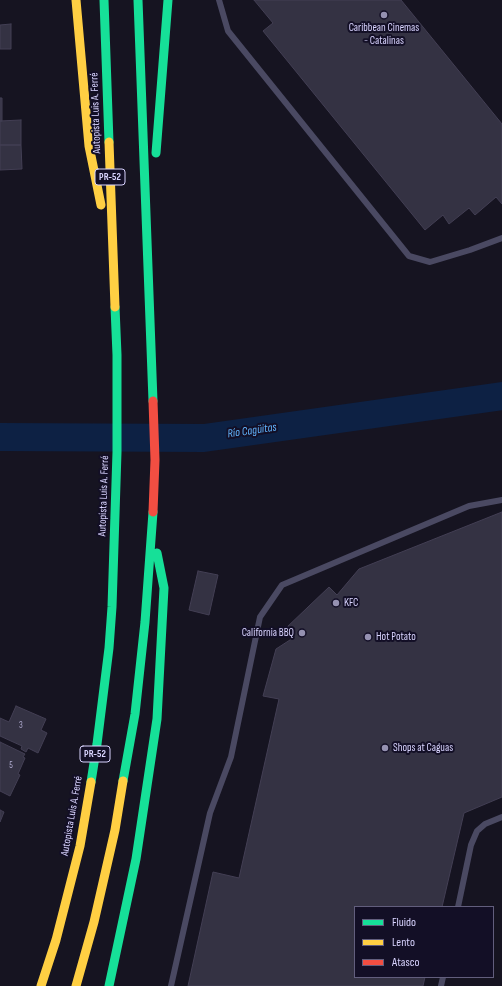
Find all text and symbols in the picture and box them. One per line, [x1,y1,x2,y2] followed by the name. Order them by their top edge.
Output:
[379,10,389,20] marker: Caribbean Cinemas - Catalinas
[349,21,419,47] place label: Caribbean Cinemas - Catalinas
[88,72,104,154] street label: Autopista Luis A. Ferré
[95,169,125,185] road number: PR-52
[227,420,277,442] water label: Río Cagüitas
[96,455,112,537] street label: Autopista Luis A. Ferré
[344,596,358,610] place label: KFC
[331,598,341,608] marker: KFC
[242,626,294,640] place label: California BBQ
[297,628,307,638] marker: California BBQ
[376,630,416,644] place label: Hot Potato
[363,632,373,642] marker: Hot Potato
[19,721,23,731] house number: 3
[393,741,453,755] place label: Shops at Caguas
[380,743,390,753] marker: Shops at Caguas
[80,746,110,762] road number: PR-52
[9,761,13,771] house number: 5
[58,775,86,857] street label: Autopista Luis A. Ferré
[354,906,494,978] legend
[392,915,416,930] text: Fluido
[392,935,415,950] text: Lento
[392,955,419,970] text: Atasco

